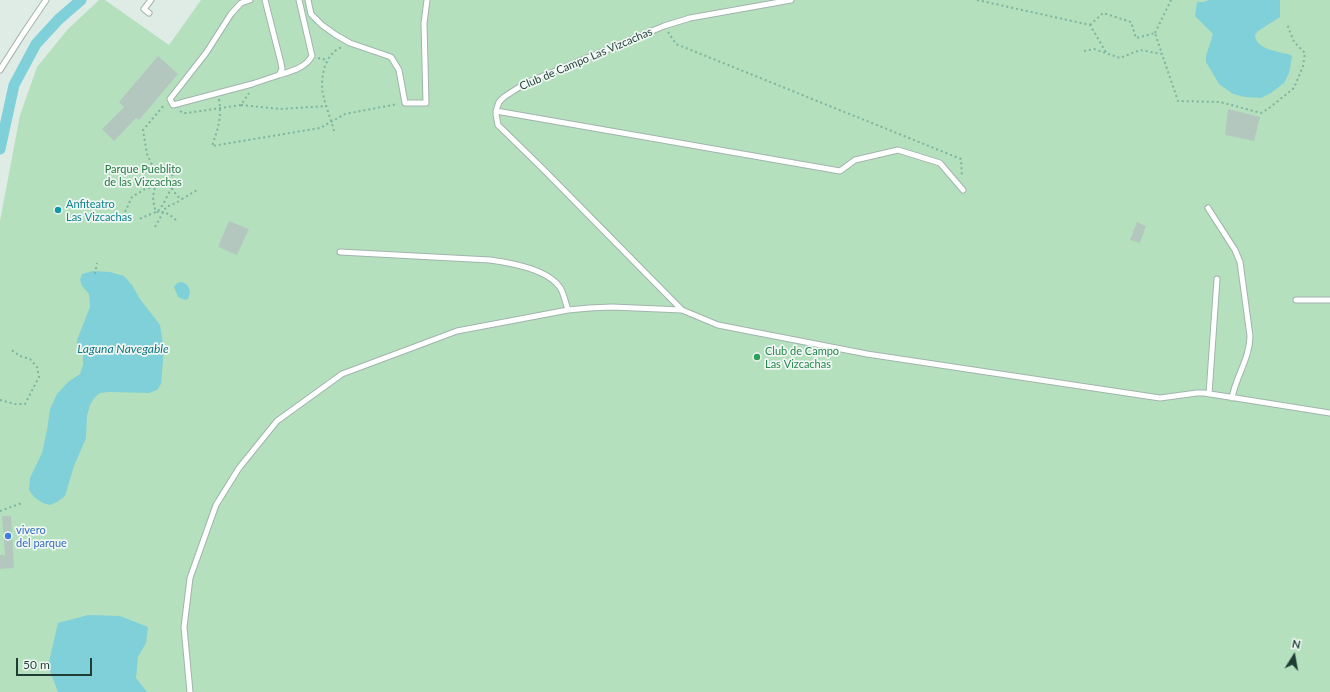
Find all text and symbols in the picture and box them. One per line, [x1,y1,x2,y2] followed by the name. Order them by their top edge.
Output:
[518,25,654,93] street label: Club de Campo Las Vizcachas
[104,162,182,188] park label: Parque Pueblito de las Vizcachas
[66,197,132,223] place label: Anfiteatro Las Vizcachas
[53,205,63,215] marker: Anfiteatro Las Vizcachas
[77,342,169,356] water label: Laguna Navegable
[765,344,839,370] place label: Club de Campo Las Vizcachas
[752,352,762,362] marker: Club de Campo Las Vizcachas
[16,523,67,549] place label: vivero del parque
[3,531,13,541] marker: vivero del parque
[1274,636,1314,676] north arrow
[1291,637,1302,651] text: N
[18,650,94,676] scale bar
[23,657,50,672] text: 50 m

